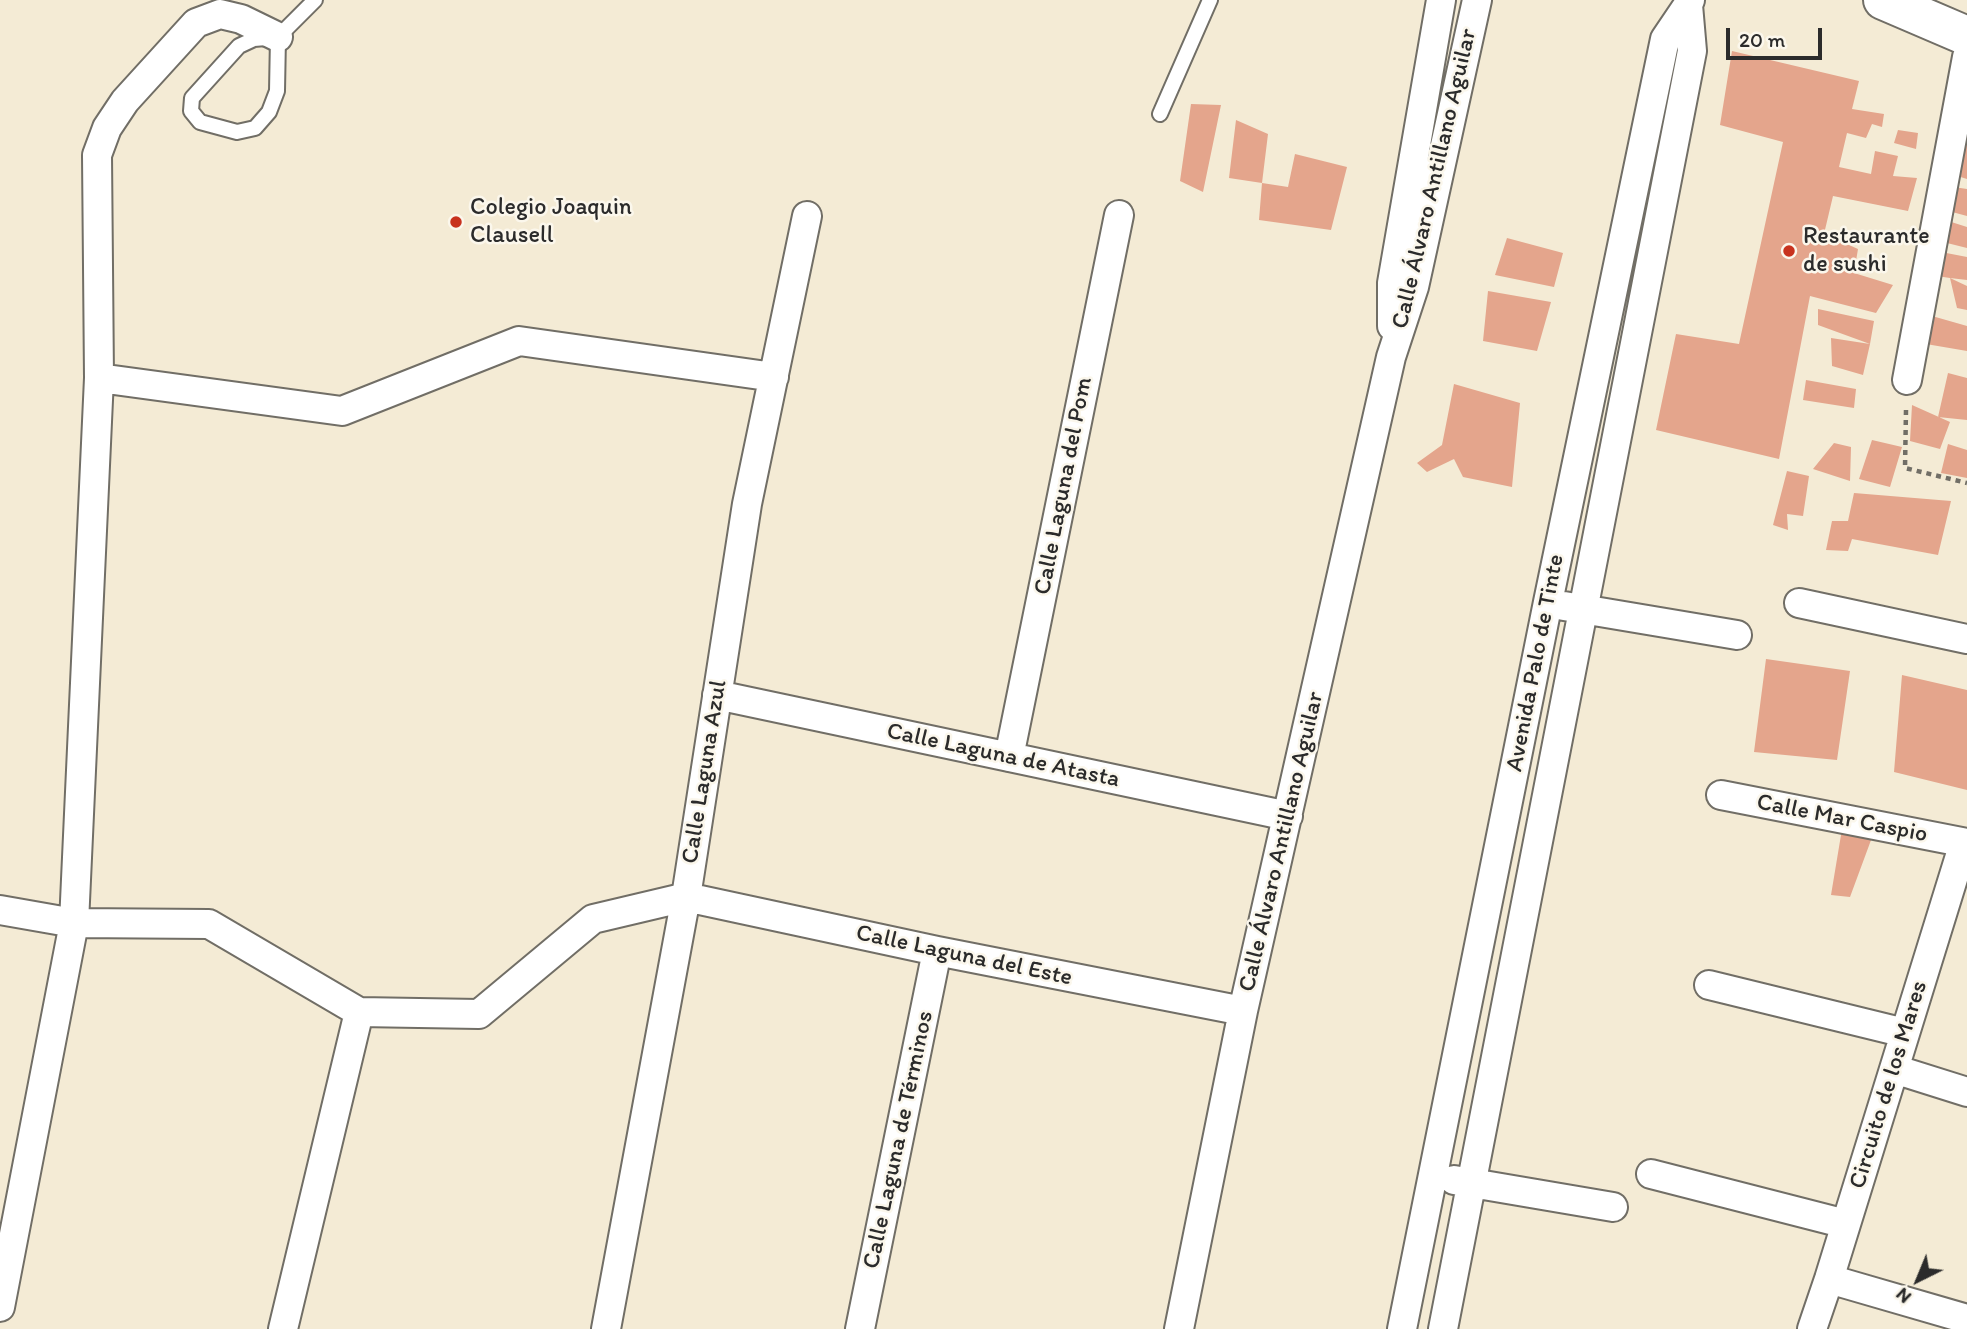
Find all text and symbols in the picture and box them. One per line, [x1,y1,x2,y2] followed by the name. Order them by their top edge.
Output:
[1729,14,1825,58] scale bar
[1386,26,1484,332] street label: Calle Álvaro Antillano Aguilar
[1739,27,1785,52] text: 20 m
[470,194,632,250] place label: Colegio Joaquin Clausell
[448,214,464,230] marker: Colegio Joaquin Clausell
[1803,223,1930,279] place label: Restaurante de sushi
[1781,243,1797,259] marker: Restaurante de sushi
[1029,375,1099,597] street label: Calle Laguna del Pom
[1501,552,1571,774] street label: Avenida Palo de Tinte
[676,678,734,866] street label: Calle Laguna Azul
[1233,689,1331,995] street label: Calle Álvaro Antillano Aguilar
[884,717,1122,795] street label: Calle Laguna de Atasta
[1754,788,1930,850] street label: Calle Mar Caspio
[853,919,1075,993] street label: Calle Laguna del Este
[1844,977,1934,1193] street label: Circuito de los Mares
[858,1008,940,1272] street label: Calle Laguna de Términos
[1883,1245,1953,1315] north arrow
[1891,1283,1916,1309] text: N

